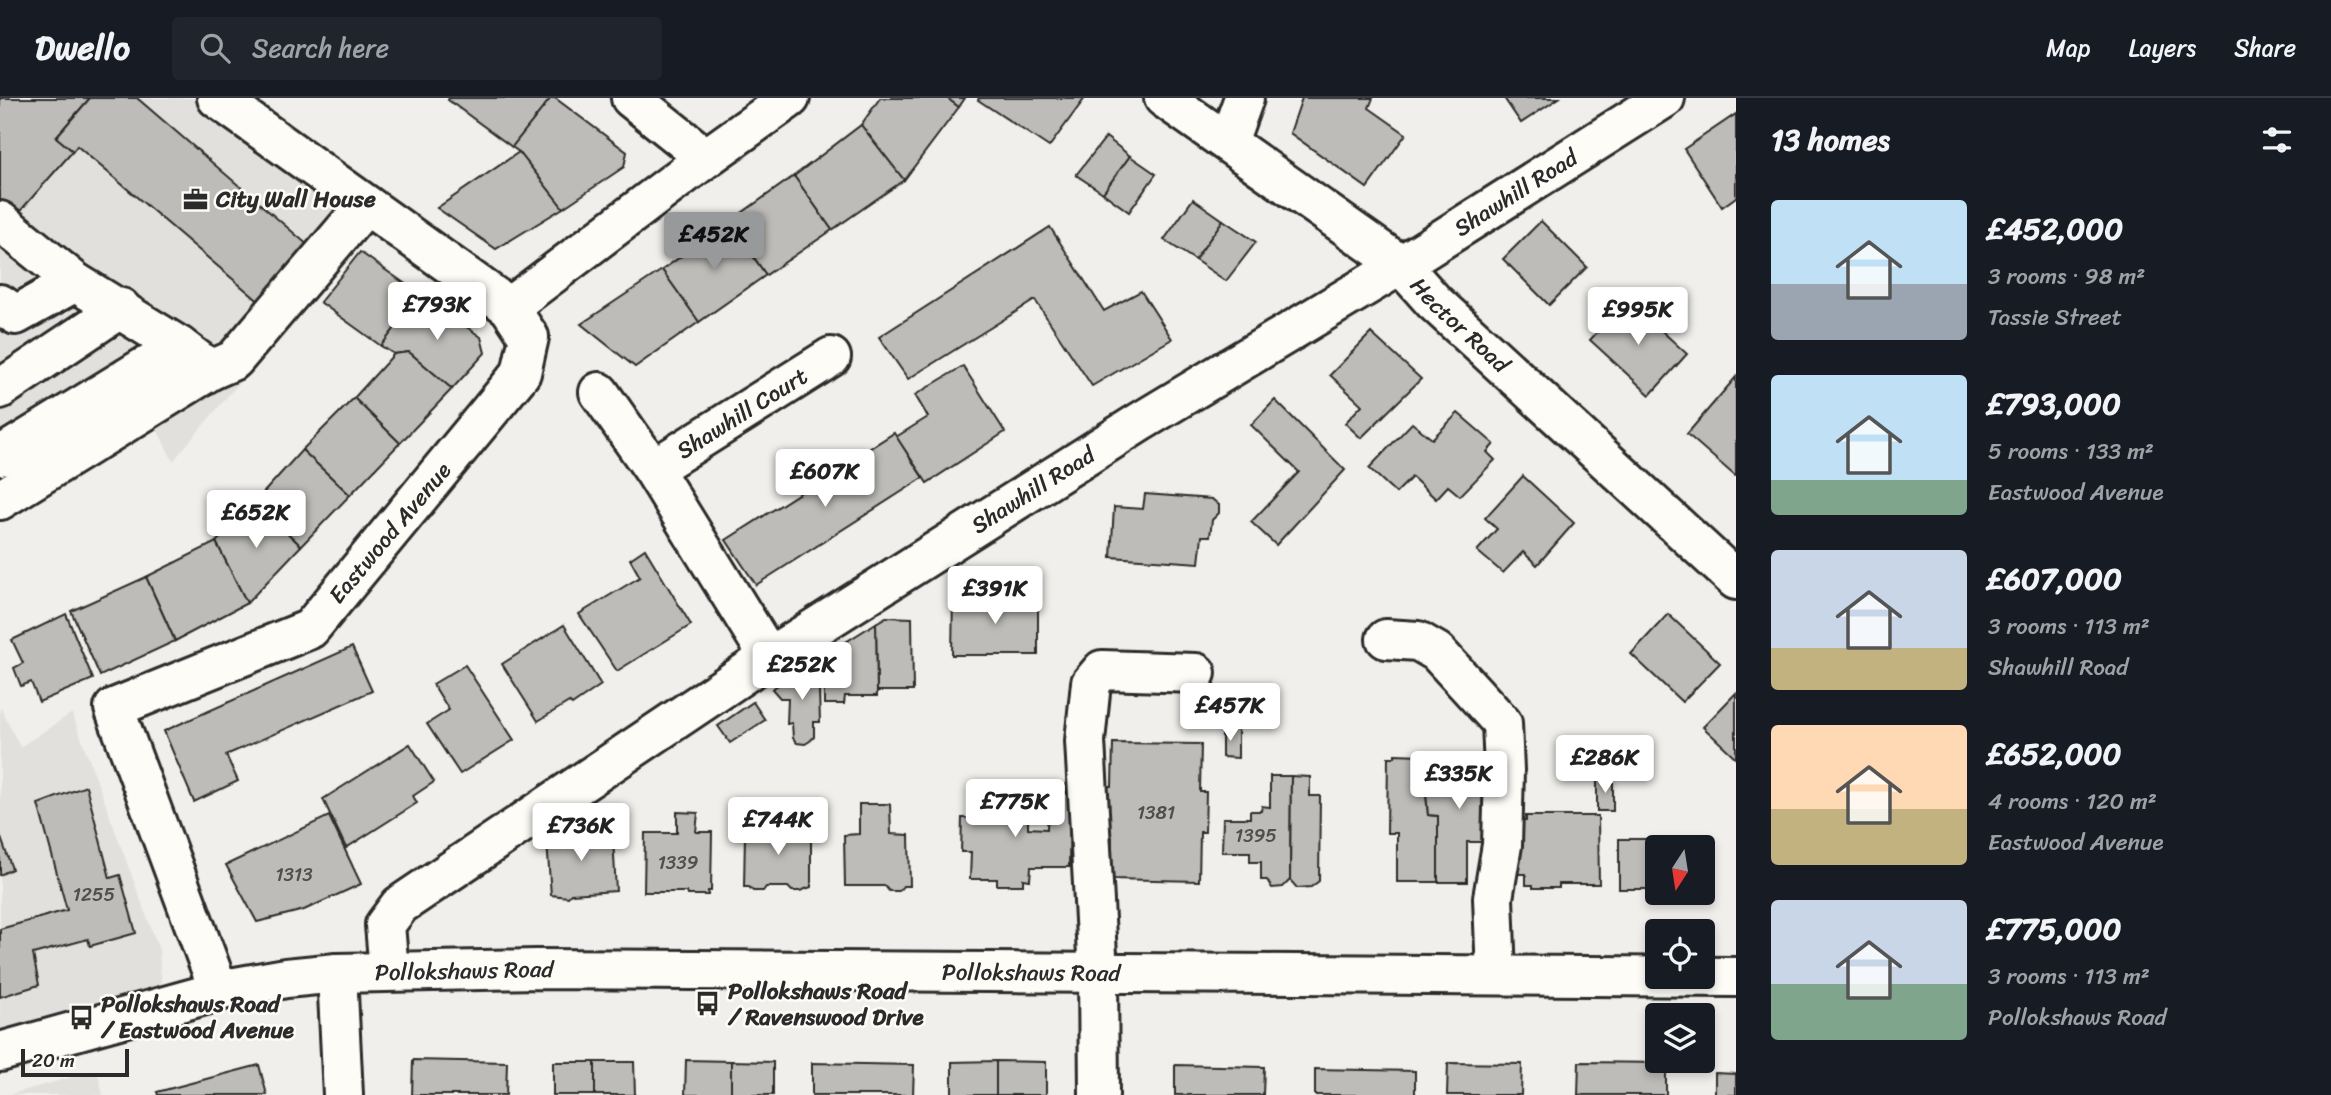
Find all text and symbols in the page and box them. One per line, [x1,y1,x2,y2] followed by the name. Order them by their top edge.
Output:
[172,17,662,80] search box
[35,19,130,77] text: Dwello
[252,25,389,71] text: Search here
[2046,27,2091,69] text: Map
[2129,27,2196,69] text: Layers
[2234,27,2296,69] text: Share
[196,29,234,67] icon: search
[1771,113,1890,167] text: 13 homes
[2258,121,2296,159] icon: filters
[1445,137,1587,247] street label: Shawhill Road
[215,179,376,220] place label: City Wall House
[182,185,210,213] office icon: City Wall House
[1988,202,2123,256] text: £452,000
[665,212,763,272] pin: £452K
[680,214,748,255] text: £452K
[1827,228,1911,312] icon: home
[1988,256,2145,297] text: 3 rooms · 98 m²
[1400,267,1521,384] street label: Hector Road
[388,282,486,342] pin: £793K
[404,284,470,325] text: £793K
[1589,288,1687,347] pin: £995K
[1604,289,1672,330] text: £995K
[1988,297,2122,338] text: Tassie Street
[668,356,816,470] street label: Shawhill Court
[1988,377,2121,431] text: £793,000
[1827,403,1911,487] icon: home
[1988,431,2154,472] text: 5 rooms · 133 m²
[962,434,1105,545] street label: Shawhill Road
[776,450,874,509] pin: £607K
[792,451,858,492] text: £607K
[318,453,462,613] street label: Eastwood Avenue
[1988,472,2164,513] text: Eastwood Avenue
[207,490,305,550] pin: £652K
[223,492,289,533] text: £652K
[1988,552,2122,606] text: £607,000
[946,566,1044,626] pin: £391K
[964,568,1026,609] text: £391K
[1827,578,1911,662] icon: home
[1988,606,2150,647] text: 3 rooms · 113 m²
[753,642,851,702] pin: £252K
[769,644,835,685] text: £252K
[1988,647,2128,688] text: Shawhill Road
[1181,684,1279,743] pin: £457K
[1196,685,1264,726] text: £457K
[1988,727,2122,781] text: £652,000
[1556,736,1654,795] pin: £286K
[1572,737,1638,778] text: £286K
[1410,752,1508,811] pin: £335K
[1426,753,1492,794] text: £335K
[1827,753,1911,837] icon: home
[966,780,1064,839] pin: £775K
[982,781,1048,822] text: £775K
[1988,781,2157,822] text: 4 rooms · 120 m²
[1137,796,1175,829] house number: 1381
[729,798,827,857] pin: £744K
[744,799,812,840] text: £744K
[532,804,630,863] pin: £736K
[549,805,614,846] text: £736K
[1235,819,1277,852] house number: 1395
[1988,822,2164,863] text: Eastwood Avenue
[1645,835,1715,905] north arrow
[1645,835,1715,1073] map controls
[658,846,698,879] house number: 1339
[275,858,313,891] house number: 1313
[73,878,116,911] house number: 1255
[1988,902,2121,956] text: £775,000
[1645,919,1715,989] button: locate
[1827,928,1911,1012] icon: home
[374,948,555,993] street label: Pollokshaws Road
[942,951,1122,993] street label: Pollokshaws Road
[1988,956,2150,997] text: 3 rooms · 113 m²
[727,971,925,1038] place label: Pollokshaws Road / Ravenswood Drive
[100,984,295,1051] place label: Pollokshaws Road / Eastwood Avenue
[694,990,722,1018] bus stop icon: Pollokshaws Road / Ravenswood Drive
[1988,997,2167,1038] text: Pollokshaws Road
[67,1003,95,1031] bus stop icon: Pollokshaws Road / Eastwood Avenue
[1645,1003,1715,1073] button: layers
[32,1044,75,1077] text: 20 m
[21,1046,130,1078] scale bar

